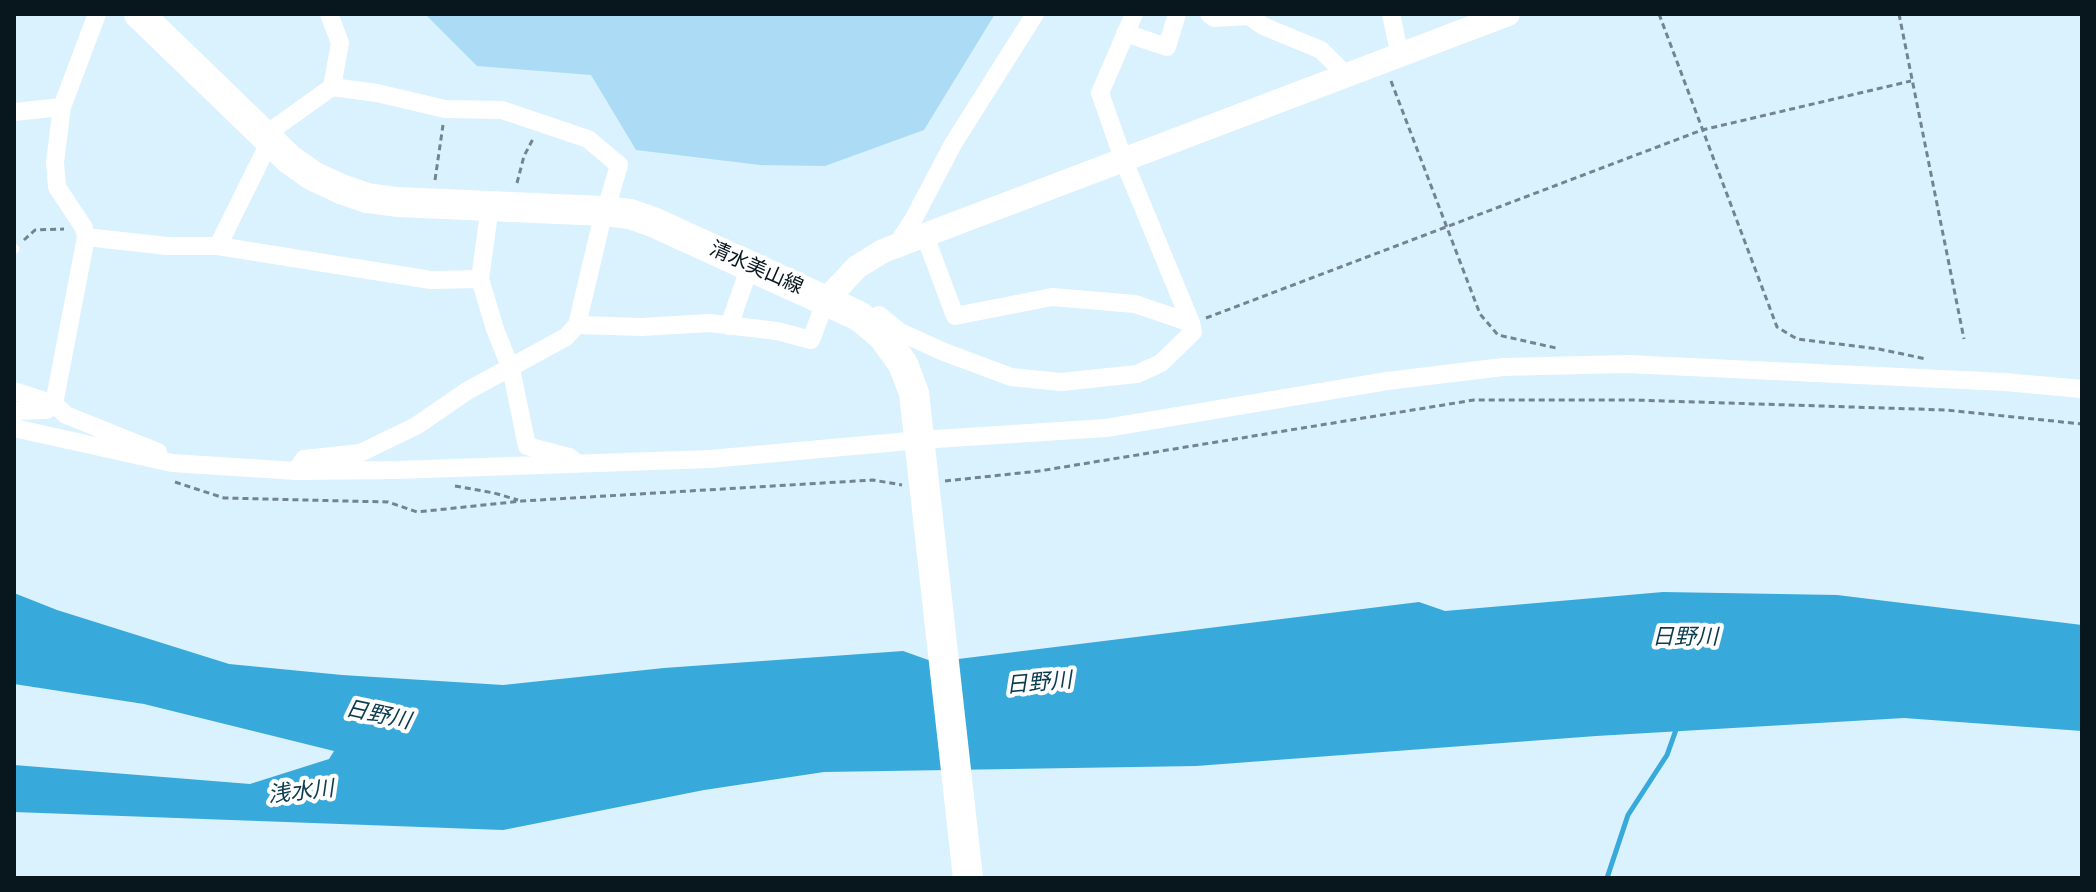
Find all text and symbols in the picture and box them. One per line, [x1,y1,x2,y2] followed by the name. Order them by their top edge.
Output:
[705,238,807,300] street label: 清水美山線
[1652,625,1718,651] water label: 日野川
[1005,668,1073,700] water label: 日野川
[343,696,413,736] water label: 日野川
[267,776,335,810] water label: 浅水川

